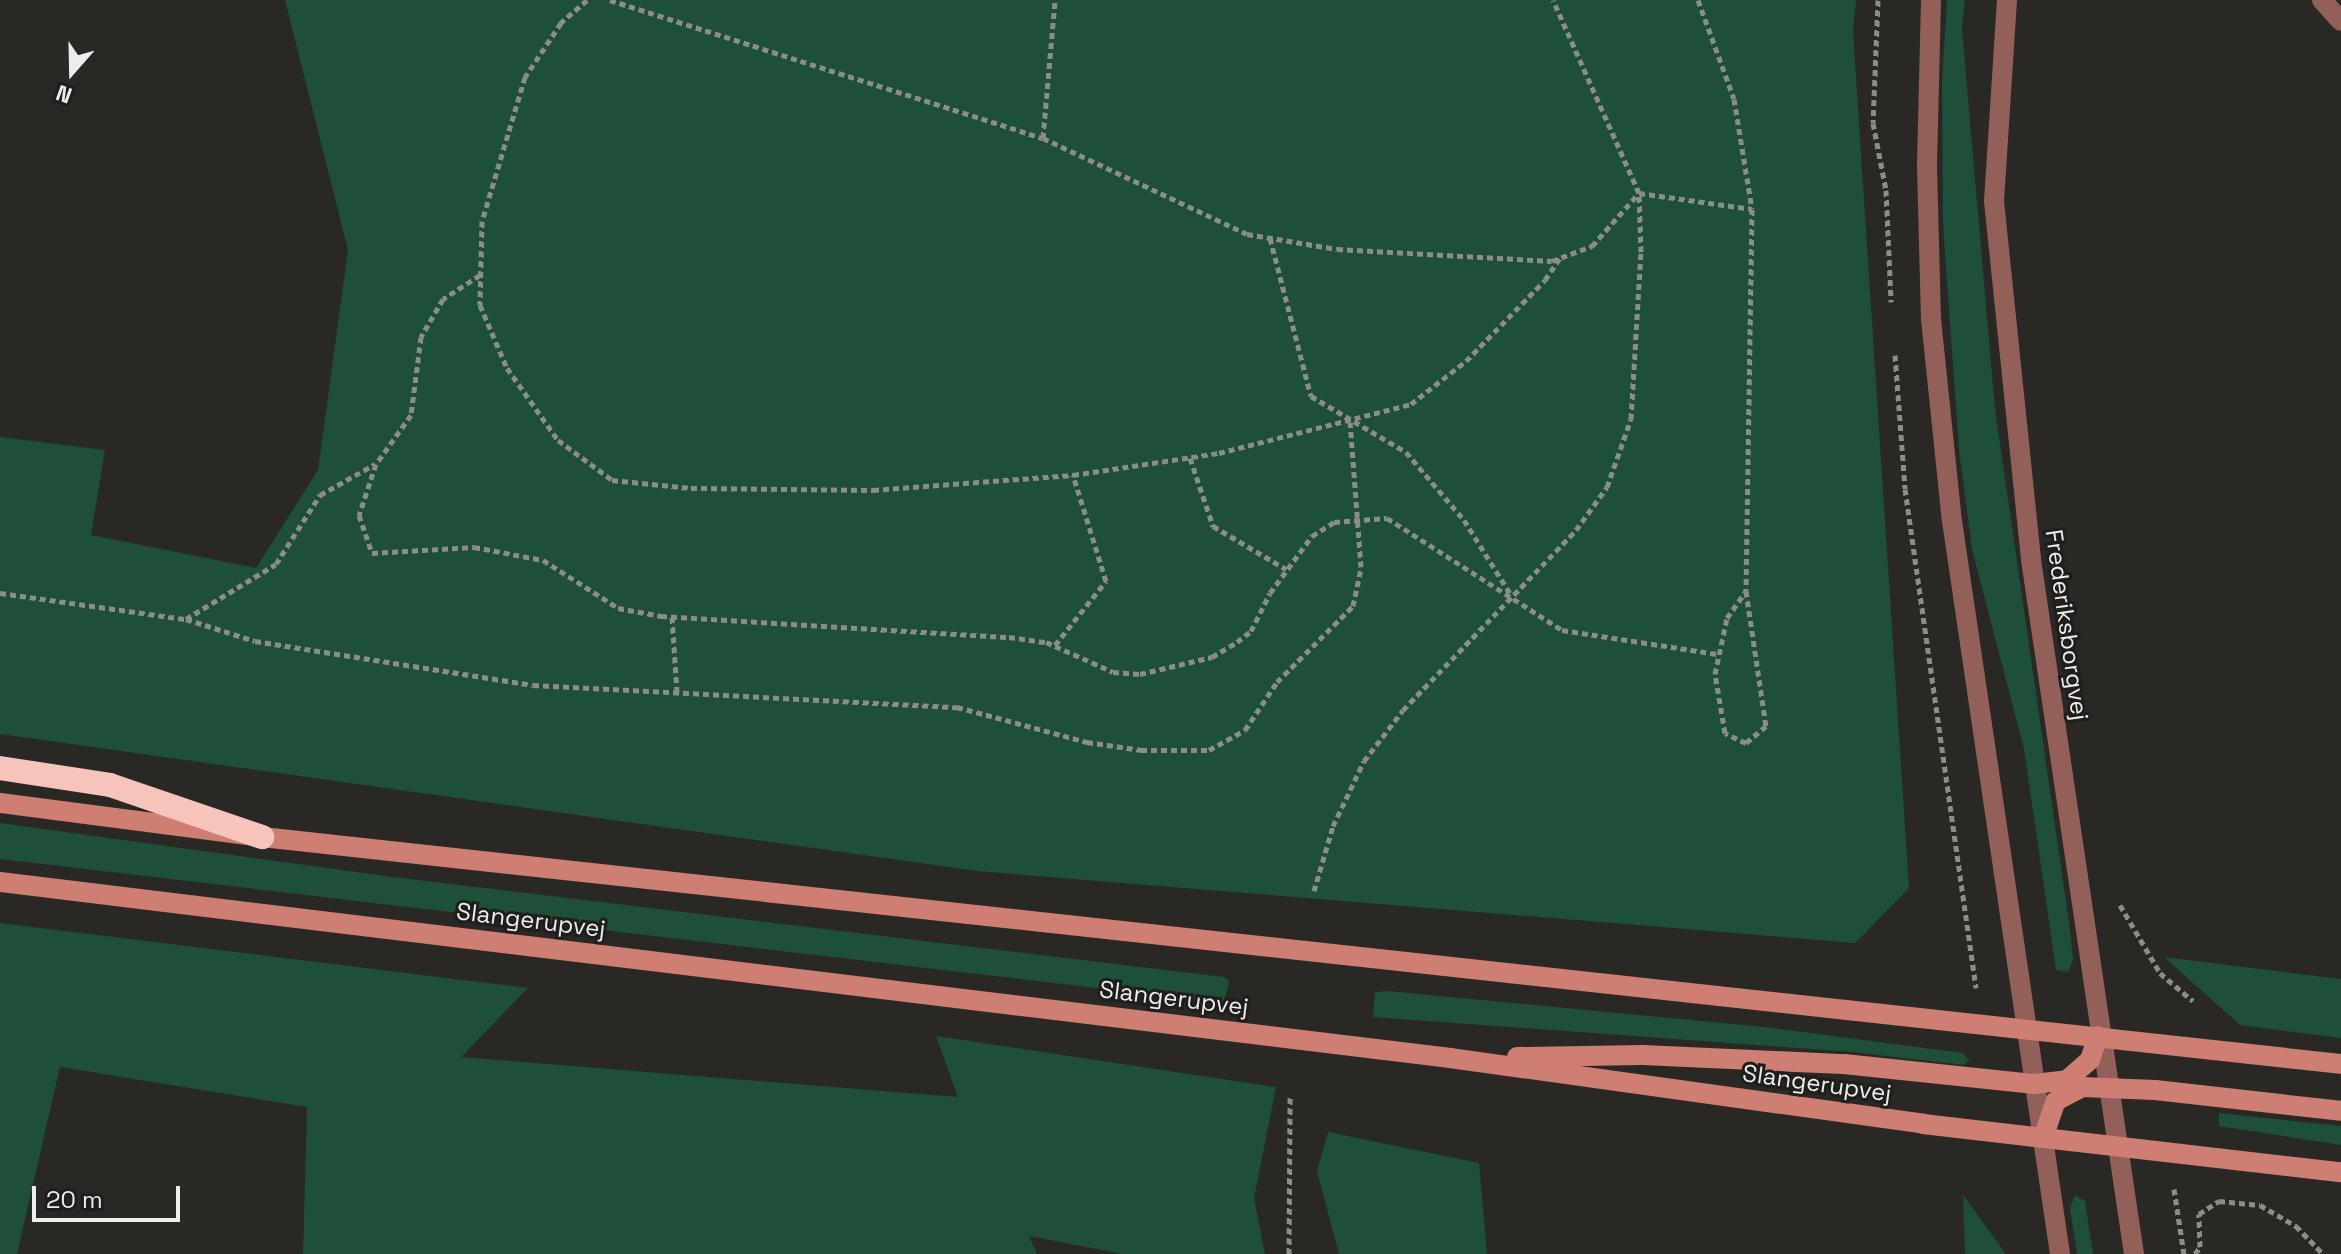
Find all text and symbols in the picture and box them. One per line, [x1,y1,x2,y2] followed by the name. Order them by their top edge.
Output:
[32,32,112,112] north arrow
[52,79,76,110] text: N
[2039,528,2095,722] street label: Frederiksborgvej
[455,897,607,943] street label: Slangerupvej
[1098,975,1250,1021] street label: Slangerupvej
[1741,1058,1893,1108] street label: Slangerupvej
[36,1170,184,1220] scale bar
[46,1184,103,1215] text: 20 m

